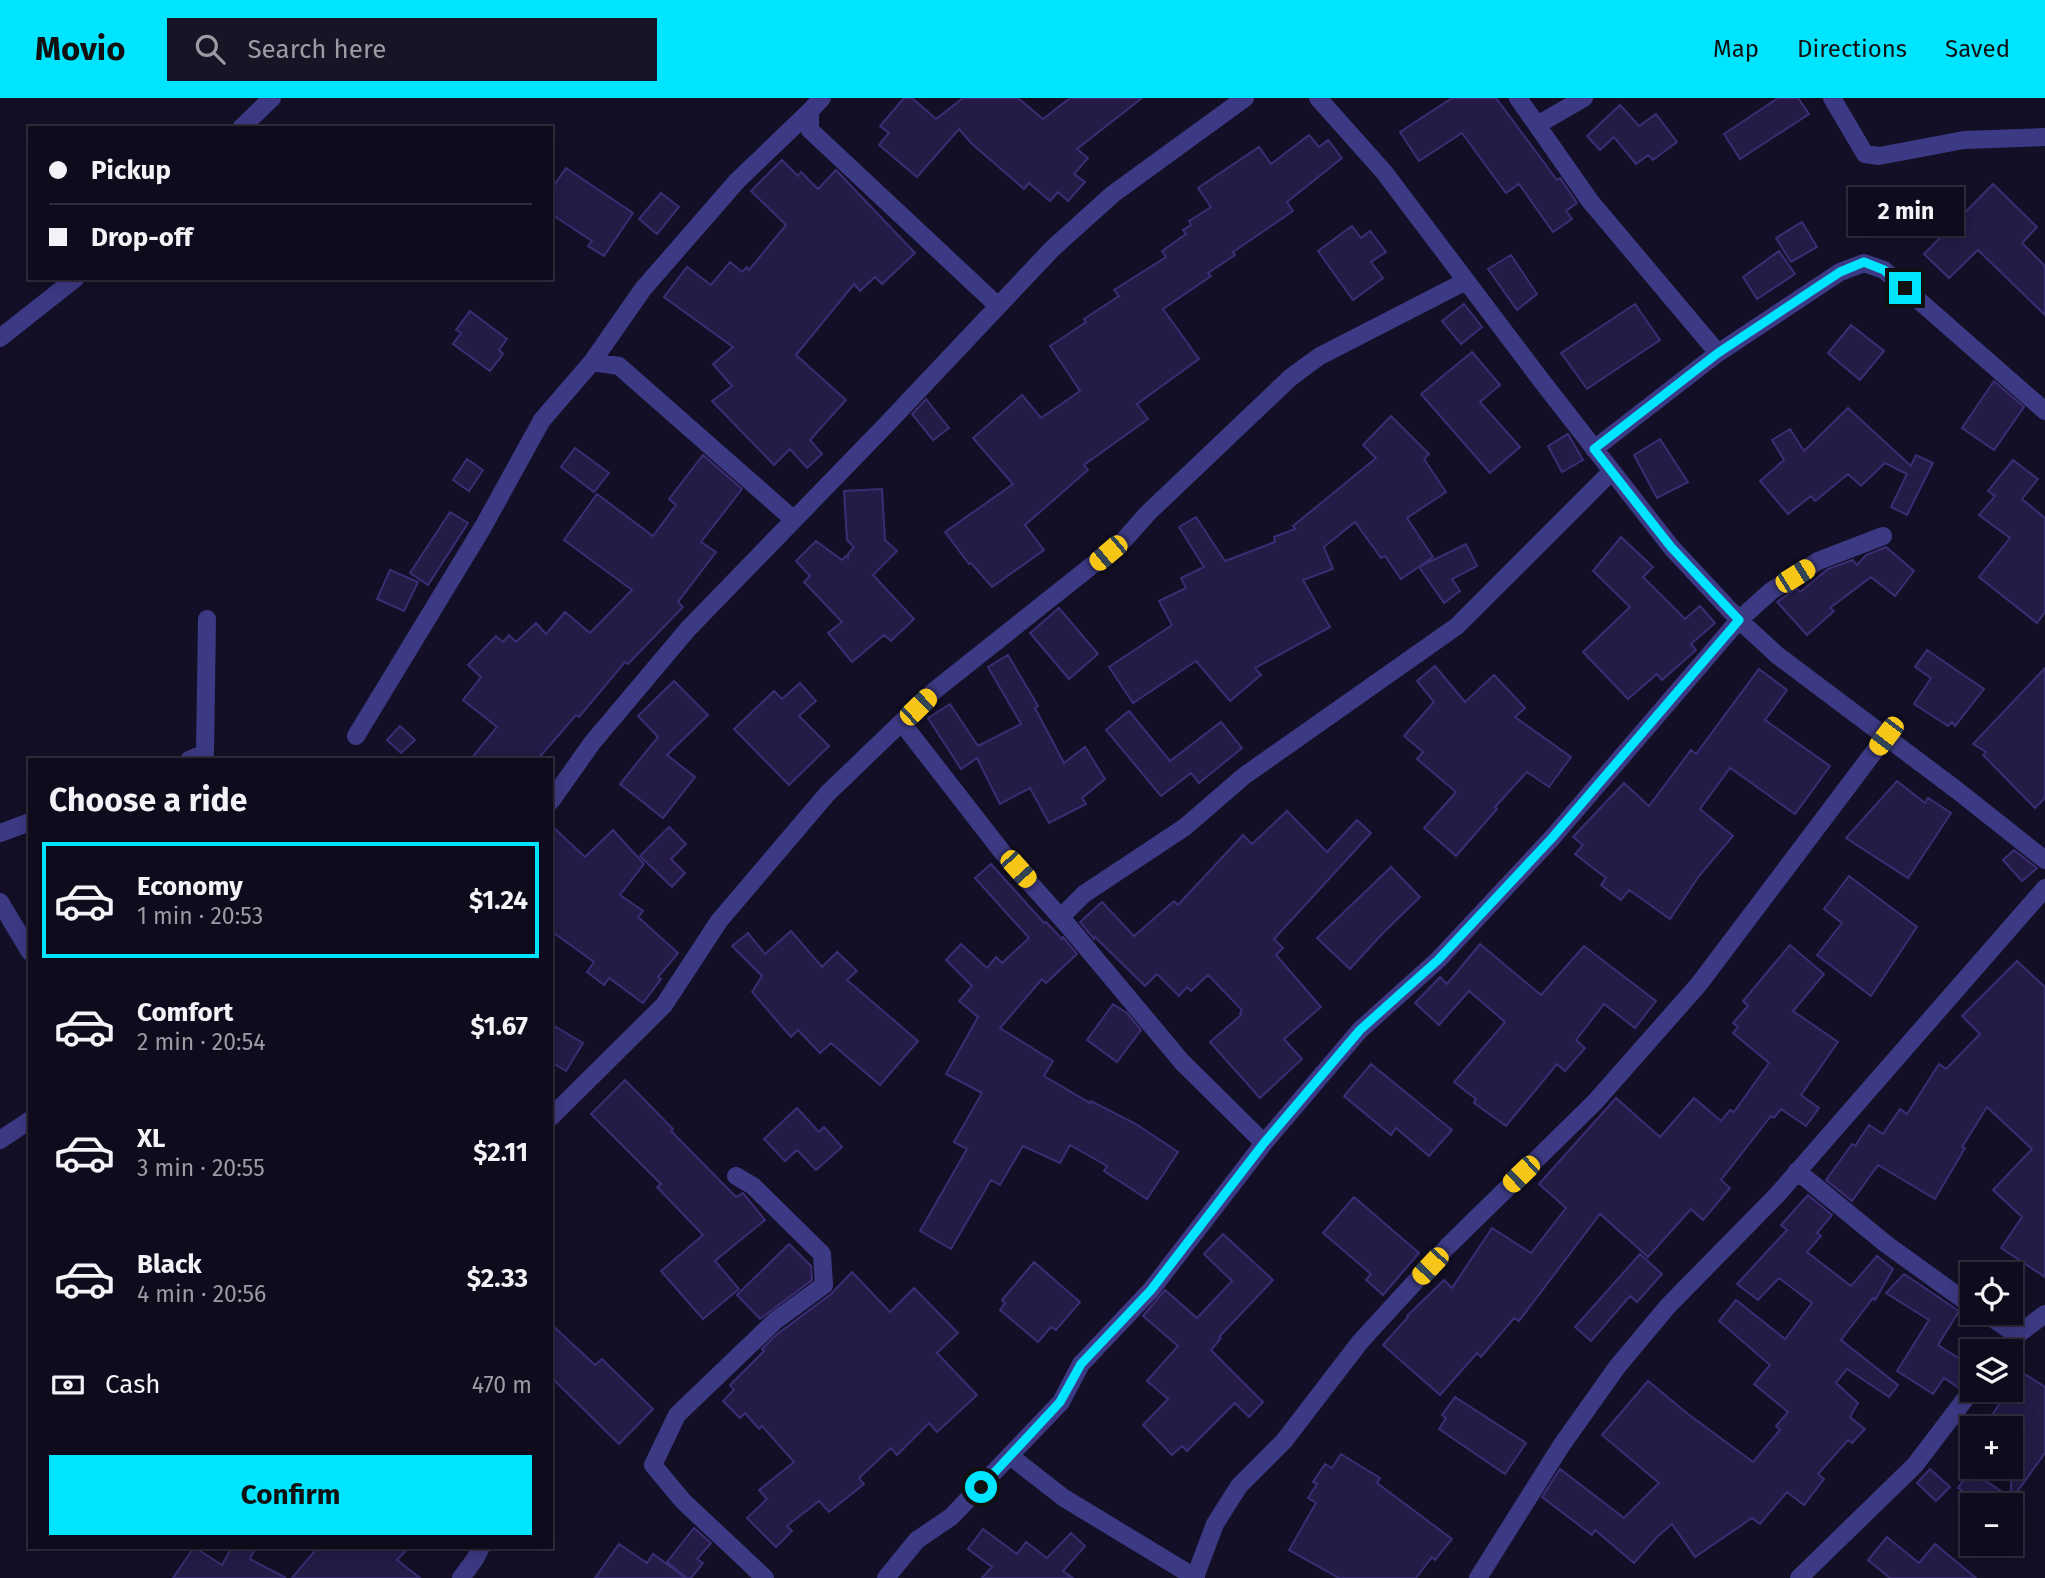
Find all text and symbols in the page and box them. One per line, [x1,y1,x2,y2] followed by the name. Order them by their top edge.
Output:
[167,18,657,81] search box
[35,29,125,69] text: Movio
[191,30,229,68] icon: search
[247,34,386,65] text: Search here
[1713,35,1759,63] text: Map
[1797,35,1907,63] text: Directions
[1945,35,2010,63] text: Saved
[91,155,171,186] text: Pickup
[1847,186,1963,236] callout: 2 min
[1878,197,1934,225] text: 2 min
[91,222,193,253] text: Drop-off
[1889,272,1921,304] route end
[1086,531,1131,575] car
[1772,556,1819,596] car
[896,685,941,729] car
[1865,713,1908,759] car
[49,781,247,819] text: Choose a ride
[997,846,1040,892] car
[53,869,116,932] icon: car
[137,871,243,902] text: Economy
[469,885,528,916] text: $1.24
[137,902,263,930] text: 1 min · 20:53
[53,995,116,1058] icon: car
[137,997,233,1028] text: Comfort
[470,1011,528,1042] text: $1.67
[137,1028,265,1056] text: 2 min · 20:54
[53,1121,116,1184] icon: car
[137,1123,165,1154] text: XL
[473,1137,528,1168] text: $2.11
[1499,1152,1544,1196] car
[137,1154,265,1182] text: 3 min · 20:55
[1408,1243,1453,1289] car
[53,1247,116,1310] icon: car
[137,1249,202,1280] text: Black
[1960,1262,2023,1556] map controls
[1960,1262,2023,1325] button: locate
[467,1263,528,1294] text: $2.33
[137,1280,266,1308] text: 4 min · 20:56
[1960,1339,2023,1402] button: layers
[49,1366,87,1404] icon: cash
[105,1369,161,1400] text: Cash
[472,1371,532,1399] text: 470 m
[1960,1416,2023,1479] button: +
[49,1455,532,1535] button: Confirm
[965,1471,997,1503] route start
[1960,1493,2023,1556] button: −

